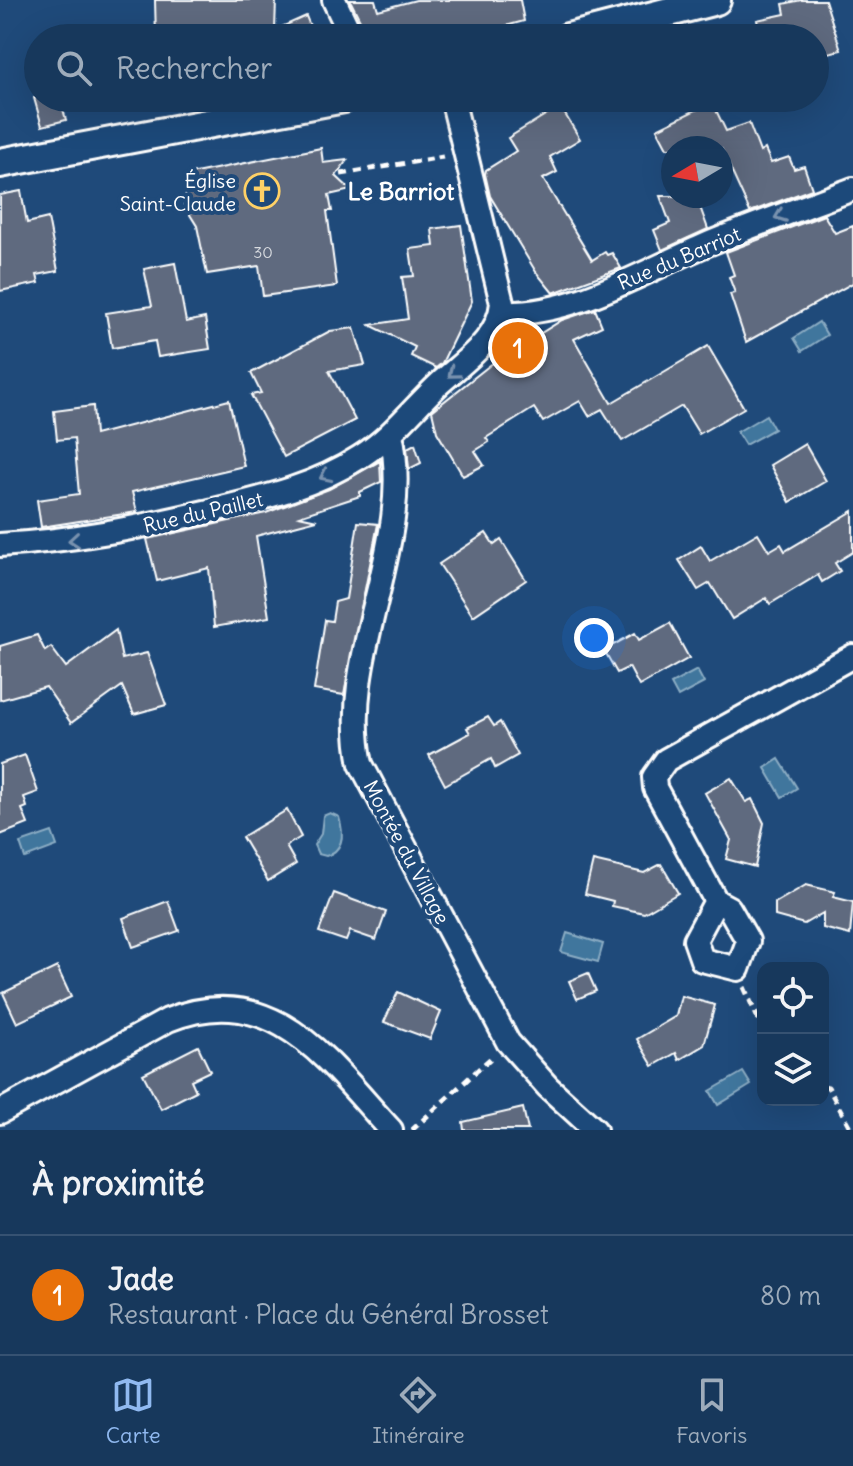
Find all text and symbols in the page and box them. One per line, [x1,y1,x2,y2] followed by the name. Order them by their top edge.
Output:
[24,24,829,112] search box
[52,46,96,90] icon: search
[116,49,272,87] text: Rechercher
[661,136,733,208] north arrow
[120,168,236,216] place label: Église Saint-Claude
[243,172,281,210] church icon: Église Saint-Claude
[348,176,455,206] district label: Le Barriot
[774,207,788,223] one-way arrow
[614,221,744,295] street label: Rue du Barriot
[253,242,273,262] house number: 30
[492,318,544,378] pin: 1
[447,363,462,377] one-way arrow
[319,466,334,481] one-way arrow
[141,486,265,538] street label: Rue du Paillet
[67,531,80,548] one-way arrow
[574,618,614,658] your location
[359,776,455,928] street label: Montée du Village
[757,962,829,1106] map controls
[757,962,829,1034] button: locate
[757,1034,829,1106] button: layers
[32,1161,205,1204] text: À proximité
[108,1260,174,1298] text: Jade
[53,1279,63,1312] text: 1
[760,1279,821,1312] text: 80 m
[108,1298,549,1331] text: Restaurant · Place du Général Brosset
[106,1373,161,1449] tab: Carte
[372,1373,465,1449] tab: Itinéraire
[676,1373,747,1449] tab: Favoris

